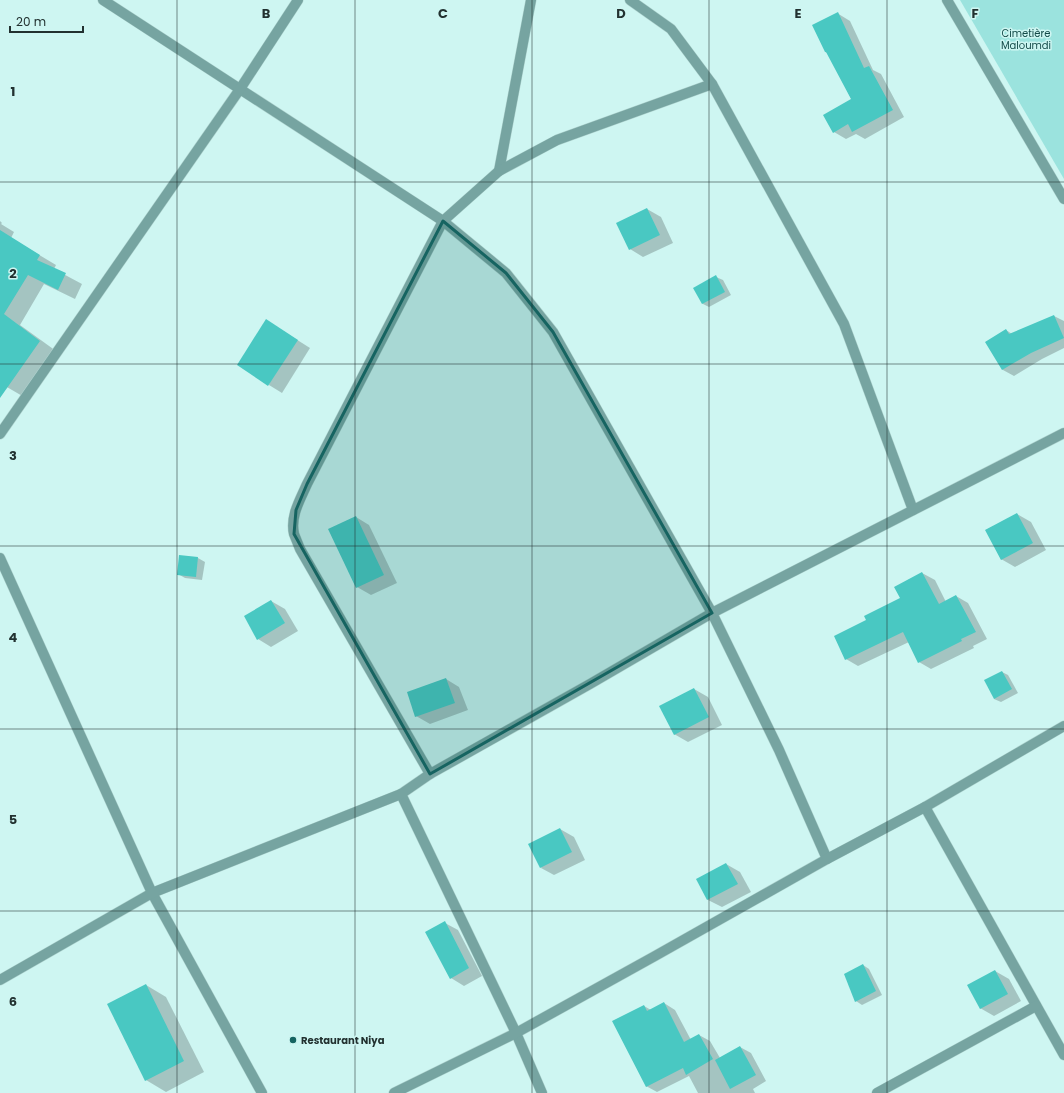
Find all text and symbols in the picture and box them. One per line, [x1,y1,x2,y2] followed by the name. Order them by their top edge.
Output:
[262,4,271,23] text: B
[438,4,448,23] text: C
[616,4,626,23] text: D
[794,4,802,23] text: E
[971,4,979,23] text: F
[10,8,83,34] scale bar
[16,13,46,30] text: 20 m
[1001,26,1051,53] park label: Cimetière Maloumdi
[11,82,15,101] text: 1
[9,264,17,283] text: 2
[9,446,17,465] text: 3
[9,628,18,647] text: 4
[9,810,17,829] text: 5
[9,992,17,1011] text: 6
[301,1033,385,1048] place label: Restaurant Niya
[288,1035,298,1045] marker: Restaurant Niya

